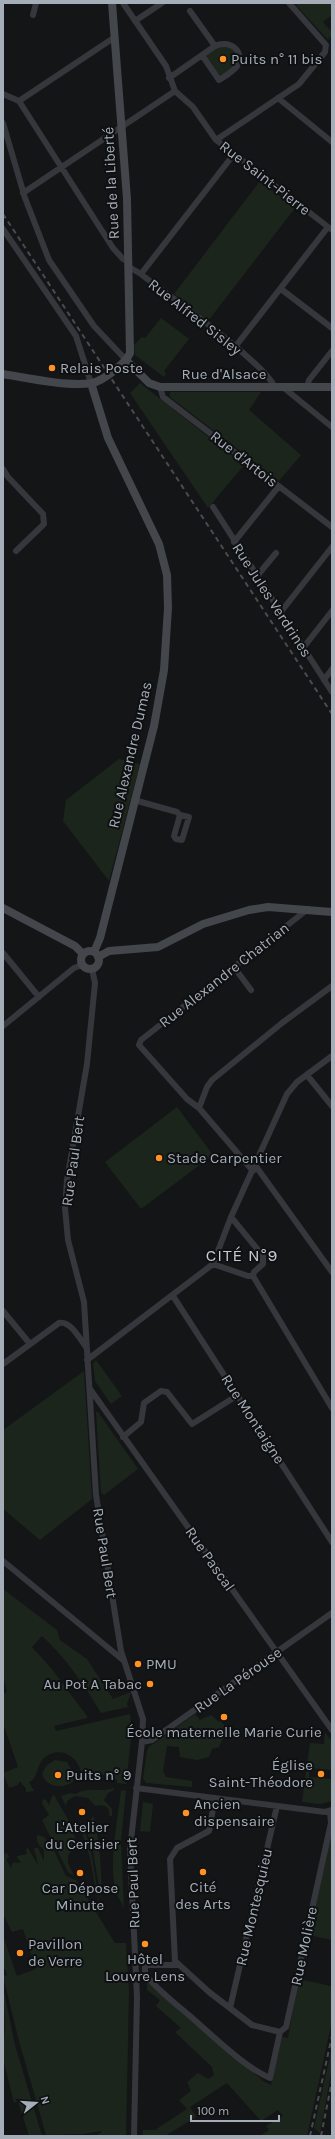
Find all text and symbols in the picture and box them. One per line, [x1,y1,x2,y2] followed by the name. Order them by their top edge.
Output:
[231,50,322,68] place label: Puits n° 11 bis
[218,54,228,64] marker: Puits n° 11 bis
[99,126,123,240] street label: Rue de la Liberté
[216,137,314,219] street label: Rue Saint-Pierre
[145,275,245,359] street label: Rue Alfred Sisley
[60,359,143,377] place label: Relais Poste
[47,363,57,373] marker: Relais Poste
[182,365,266,383] street label: Rue d'Alsace
[207,427,281,491] street label: Rue d'Artois
[228,540,316,660] street label: Rue Jules Verdrines
[104,680,156,830] street label: Rue Alexandre Dumas
[155,919,293,1031] street label: Rue Alexandre Chatrian
[58,1114,88,1207] street label: Rue Paul Bert
[167,1149,282,1167] place label: Stade Carpentier
[154,1153,164,1163] marker: Stade Carpentier
[206,1245,278,1265] district label: CITÉ N°9
[217,1371,289,1467] street label: Rue Montaigne
[89,1507,121,1600] street label: Rue Paul Bert
[181,1523,239,1595] street label: Rue Pascal
[191,1643,285,1717] street label: Rue La Pérouse
[146,1655,177,1673] place label: PMU
[133,1659,143,1669] marker: PMU
[44,1675,142,1693] place label: Au Pot A Tabac
[145,1679,155,1689] marker: Au Pot A Tabac
[219,1712,229,1722] marker: École maternelle Marie Curie
[126,1723,322,1741] place label: École maternelle Marie Curie
[209,1756,313,1791] place label: Église Saint-Théodore
[66,1766,131,1784] place label: Puits n° 9
[316,1769,326,1779] marker: Église Saint-Théodore
[53,1770,63,1780] marker: Puits n° 9
[194,1795,275,1830] place label: Ancien dispensaire
[77,1807,87,1817] marker: L'Atelier du Cerisier
[181,1808,191,1818] marker: Ancien dispensaire
[45,1818,119,1853] place label: L'Atelier du Cerisier
[122,1837,144,1929] street label: Rue Paul Bert
[232,1847,276,1967] street label: Rue Montesquieu
[198,1867,208,1877] marker: Cité des Arts
[75,1868,85,1878] marker: Car Dépose Minute
[175,1878,231,1913] place label: Cité des Arts
[42,1879,118,1914] place label: Car Dépose Minute
[287,1905,321,1987] street label: Rue Molière
[28,1935,82,1970] place label: Pavillon de Verre
[140,1939,150,1949] marker: Hôtel Louvre Lens
[15,1948,25,1958] marker: Pavillon de Verre
[105,1950,185,1985] place label: Hôtel Louvre Lens
[16,2083,56,2123] north arrow
[38,2095,52,2106] text: N
[191,2097,279,2123] scale bar
[197,2104,229,2118] text: 100 m

